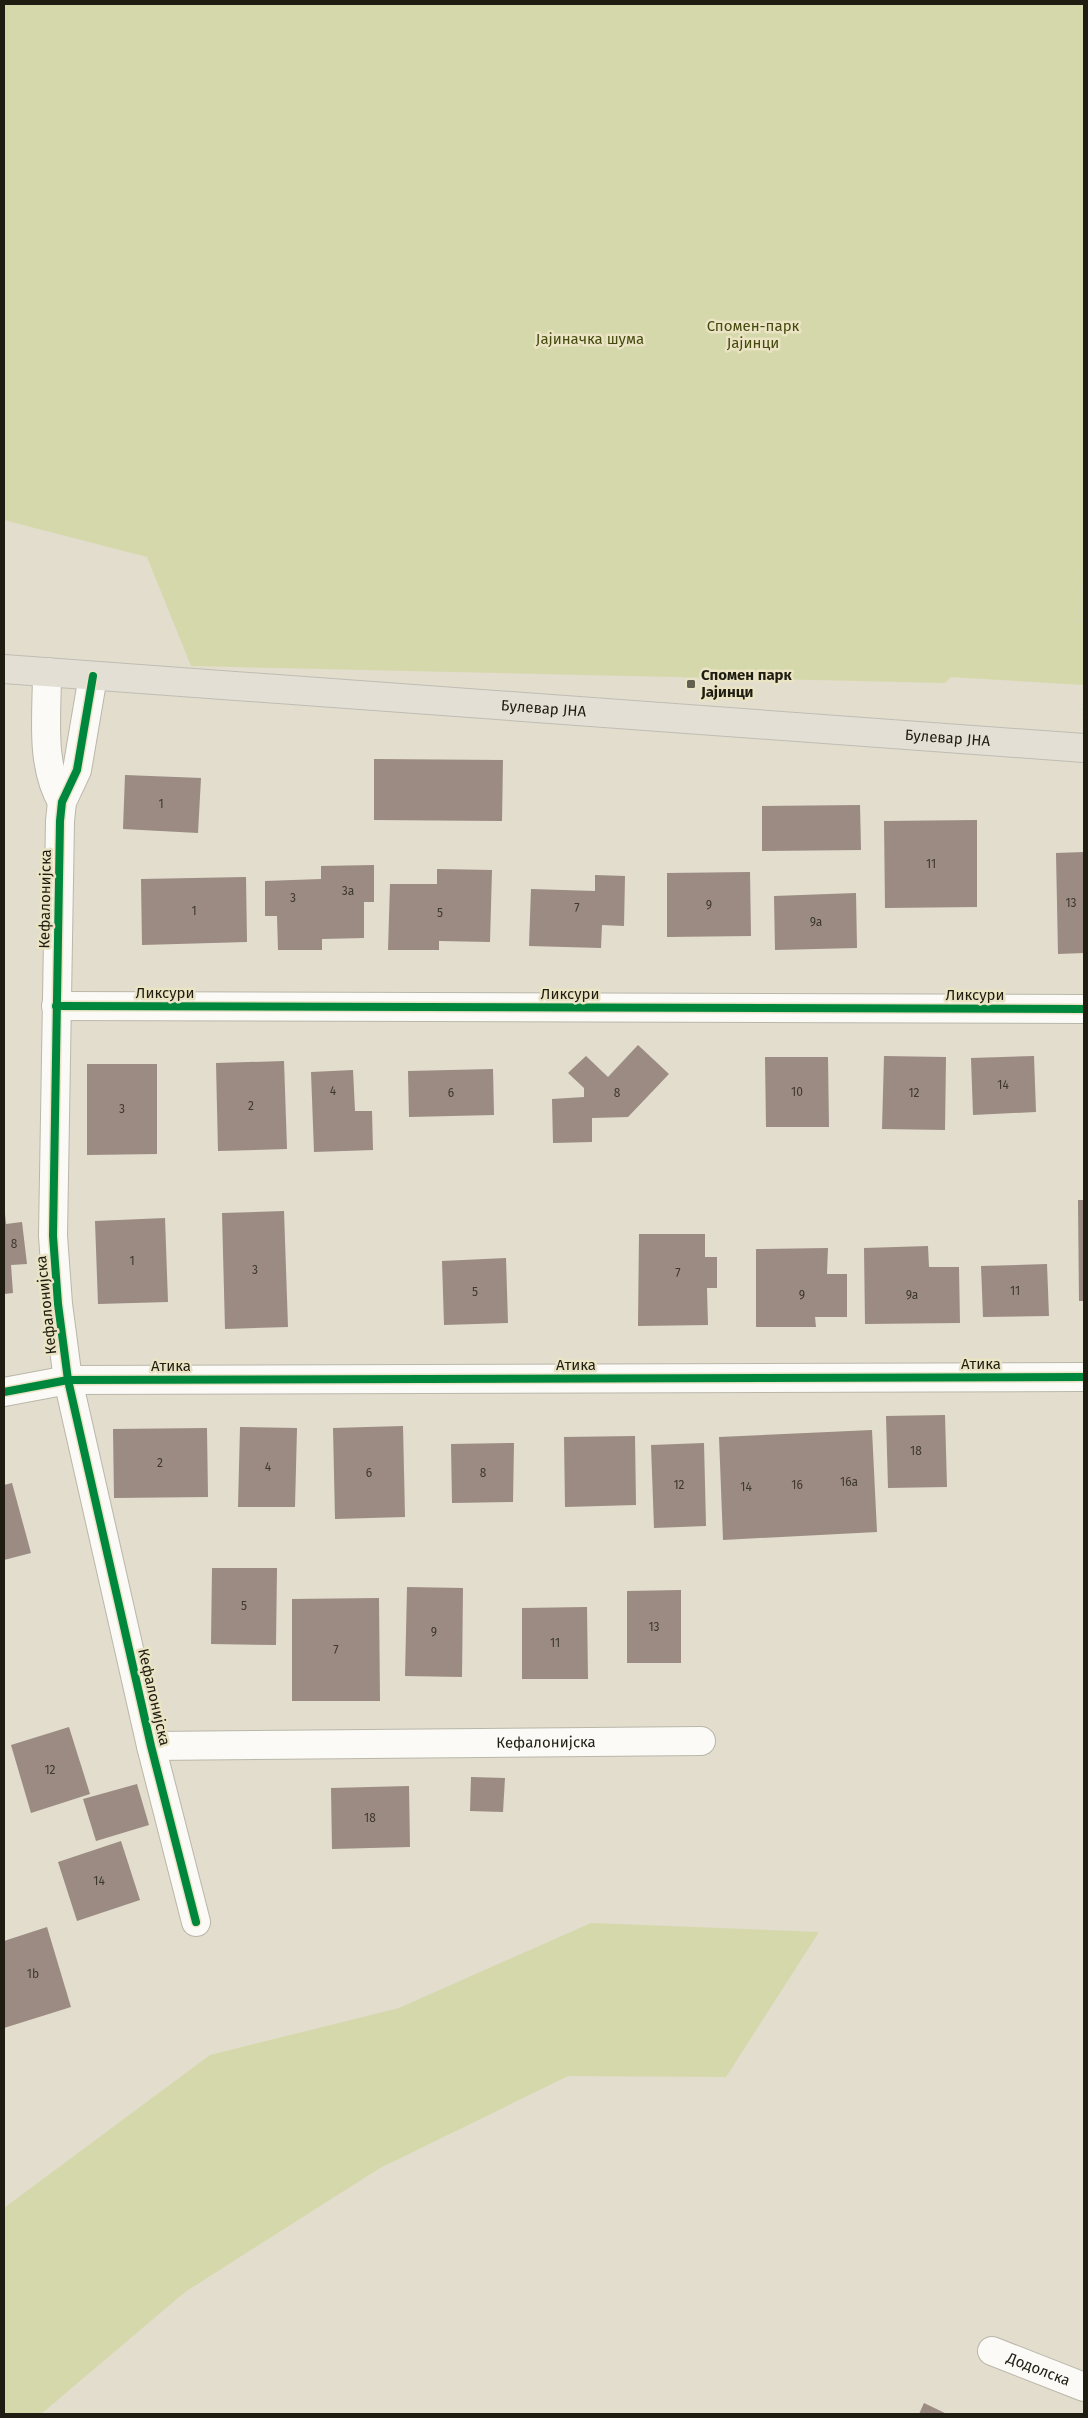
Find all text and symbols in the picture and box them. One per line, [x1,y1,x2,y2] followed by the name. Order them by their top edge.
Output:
[707,317,800,352] park label: Спомен-парк Јајинци
[536,330,644,348] park label: Јајиначка шума
[700,666,793,701] place label: Спомен парк Јајинци
[685,678,697,690] marker: Спомен парк Јајинци
[500,696,587,721] street label: Булевар ЈНА
[904,726,991,750] street label: Булевар ЈНА
[158,797,164,811] house number: 1
[35,849,55,949] street label: Кефалонијска
[926,857,936,871] house number: 11
[342,884,354,898] house number: 3a
[290,891,296,905] house number: 3
[1065,896,1077,910] house number: 13
[706,898,712,912] house number: 9
[574,901,580,915] house number: 7
[191,904,197,918] house number: 1
[437,906,443,920] house number: 5
[810,915,822,929] house number: 9a
[136,984,195,1002] street label: Ликсури
[541,985,600,1003] street label: Ликсури
[946,986,1005,1004] street label: Ликсури
[997,1078,1009,1092] house number: 14
[330,1084,337,1098] house number: 4
[791,1085,803,1099] house number: 10
[448,1086,454,1100] house number: 6
[614,1086,621,1100] house number: 8
[908,1086,920,1100] house number: 12
[248,1099,254,1113] house number: 2
[119,1102,125,1116] house number: 3
[11,1237,18,1251] house number: 8
[129,1254,135,1268] house number: 1
[32,1255,60,1355] street label: Кефалонијска
[252,1263,258,1277] house number: 3
[675,1266,681,1280] house number: 7
[1010,1284,1020,1298] house number: 11
[472,1285,478,1299] house number: 5
[799,1288,805,1302] house number: 9
[906,1288,918,1302] house number: 9a
[961,1355,1001,1373] street label: Атика
[556,1356,596,1374] street label: Атика
[151,1357,191,1375] street label: Атика
[910,1444,922,1458] house number: 18
[157,1456,163,1470] house number: 2
[265,1460,272,1474] house number: 4
[366,1466,372,1480] house number: 6
[480,1466,487,1480] house number: 8
[840,1475,858,1489] house number: 16a
[673,1478,685,1492] house number: 12
[791,1478,803,1492] house number: 16
[740,1480,752,1494] house number: 14
[241,1599,247,1613] house number: 5
[648,1620,660,1634] house number: 13
[431,1625,437,1639] house number: 9
[550,1636,560,1650] house number: 11
[333,1643,339,1657] house number: 7
[134,1647,174,1747] street label: Кефалонијска
[496,1733,596,1752] street label: Кефалонијска
[44,1763,56,1777] house number: 12
[364,1811,376,1825] house number: 18
[93,1874,105,1888] house number: 14
[27,1967,39,1981] house number: 1b
[1003,2348,1073,2390] street label: Додолска

